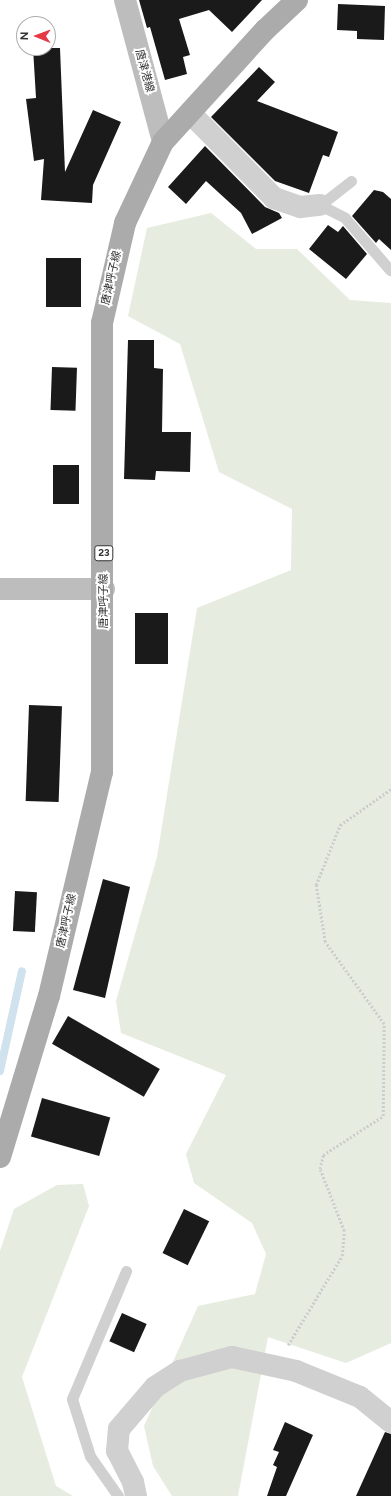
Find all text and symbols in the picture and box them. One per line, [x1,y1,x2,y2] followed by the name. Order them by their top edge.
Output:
[16,16,56,56] north arrow
[18,31,31,40] text: N
[132,48,156,94] street label: 唐津港線
[99,250,125,306] street label: 唐津呼子線
[94,545,114,561] road number: 23
[97,574,111,628] street label: 唐津呼子線
[54,893,80,949] street label: 唐津呼子線

